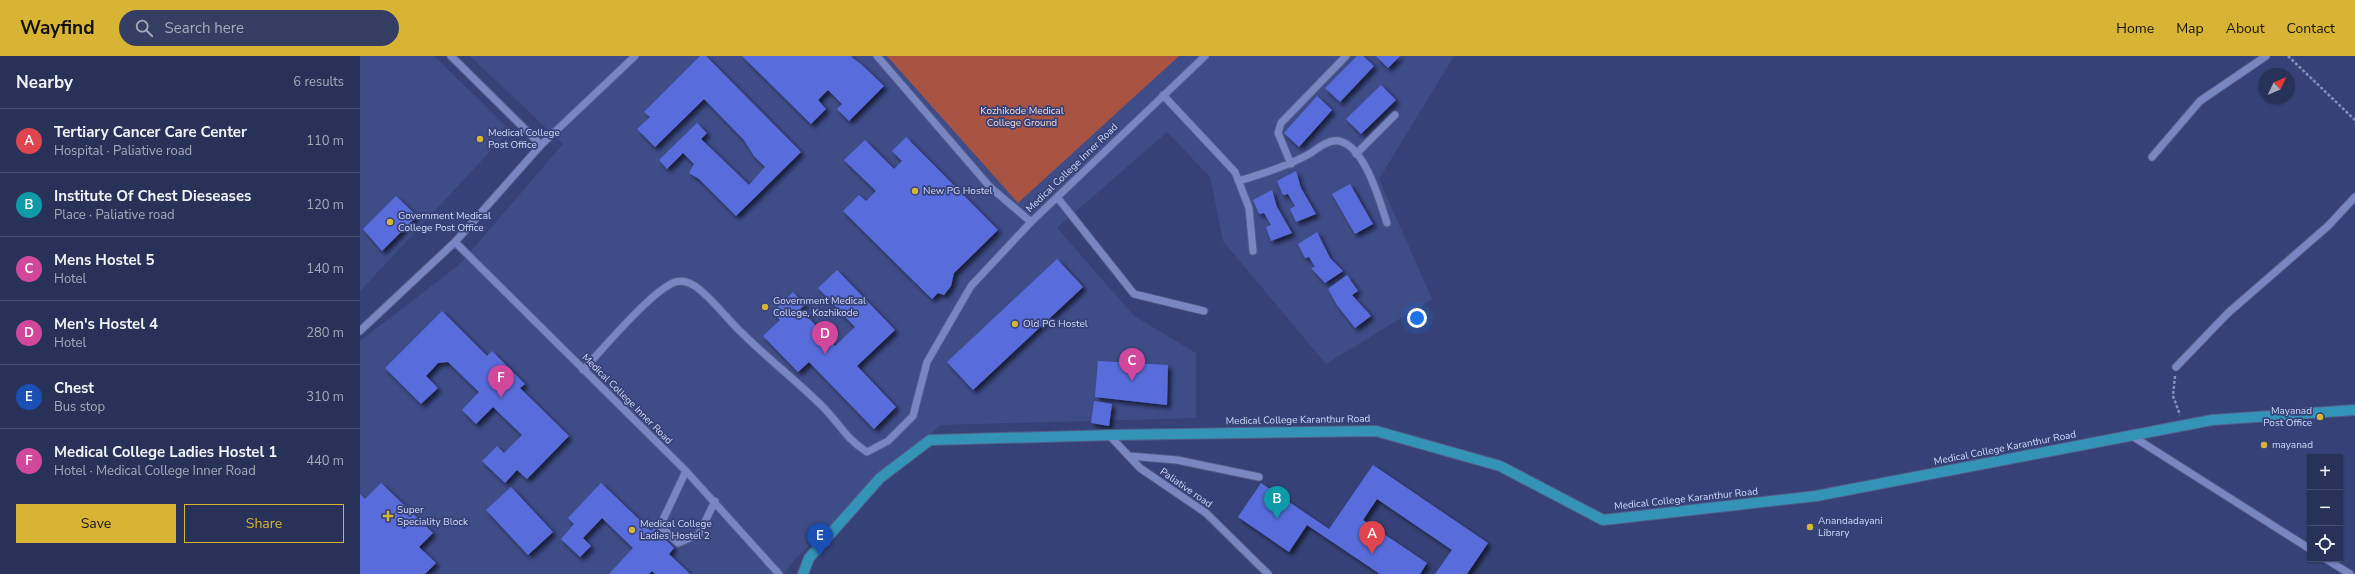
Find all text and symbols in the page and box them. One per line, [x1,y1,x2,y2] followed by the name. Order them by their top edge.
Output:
[119,10,399,46] search box
[20,15,95,41] text: Wayfind
[133,17,155,39] icon: search
[165,18,244,38] text: Search here
[2116,19,2154,38] text: Home
[2176,19,2204,38] text: Map
[2226,19,2265,38] text: About
[2287,19,2335,38] text: Contact
[2259,68,2295,104] north arrow
[16,71,73,94] text: Nearby
[293,73,344,91] text: 6 results
[980,104,1064,130] park label: Kozhikode Medical College Ground
[1023,120,1121,216] street label: Medical College Inner Road
[54,122,247,142] text: Tertiary Cancer Care Center
[488,126,560,152] place label: Medical College Post Office
[24,132,34,150] text: A
[306,132,344,150] text: 110 m
[475,134,485,144] marker: Medical College Post Office
[54,142,192,160] text: Hospital · Paliative road
[923,184,992,198] place label: New PG Hostel
[54,186,251,206] text: Institute Of Chest Dieseases
[910,186,920,196] marker: New PG Hostel
[25,196,33,214] text: B
[306,196,344,214] text: 120 m
[54,206,175,224] text: Place · Paliative road
[398,209,491,235] place label: Government Medical College Post Office
[385,217,395,227] marker: Government Medical College Post Office
[54,250,154,270] text: Mens Hostel 5
[25,260,33,278] text: C
[306,260,344,278] text: 140 m
[54,270,86,288] text: Hotel
[773,294,866,320] place label: Government Medical College, Kozhikode
[760,302,770,312] marker: Government Medical College, Kozhikode
[1407,308,1427,328] your location
[54,314,158,334] text: Men's Hostel 4
[1023,317,1088,331] place label: Old PG Hostel
[1010,319,1020,329] marker: Old PG Hostel
[812,321,838,354] pin: D
[24,324,34,342] text: D
[306,324,344,342] text: 280 m
[54,334,86,352] text: Hotel
[1119,348,1145,381] pin: C
[579,351,676,448] street label: Medical College Inner Road
[488,365,514,398] pin: F
[54,378,94,398] text: Chest
[25,388,33,406] text: E
[306,388,344,406] text: 310 m
[54,398,105,416] text: Bus stop
[2263,404,2312,430] place label: Mayanad Post Office
[1226,412,1371,428] street label: Medical College Karanthur Road
[2315,412,2325,422] marker: Mayanad Post Office
[1933,427,2077,469] street label: Medical College Karanthur Road
[2272,438,2313,452] place label: mayanad
[2259,440,2269,450] marker: mayanad
[54,442,277,462] text: Medical College Ladies Hostel 1
[25,452,33,470] text: F
[306,452,344,470] text: 440 m
[2307,454,2343,562] map controls
[2307,454,2343,490] button: +
[54,462,256,480] text: Hotel · Medical College Inner Road
[1157,465,1215,511] street label: Paliative road
[1613,484,1759,514] street label: Medical College Karanthur Road
[1264,486,1290,519] pin: B
[2307,490,2343,526] button: −
[397,503,469,529] place label: Super Speciality Block
[16,504,176,543] button: Save
[184,504,344,543] button: Share
[382,510,394,522] marker: Super Speciality Block
[1818,514,1883,540] place label: Anandadayani Library
[640,517,712,543] place label: Medical College Ladies Hostel 2
[1359,521,1385,554] pin: A
[1805,522,1815,532] marker: Anandadayani Library
[807,523,833,556] pin: E
[627,525,637,535] marker: Medical College Ladies Hostel 2
[2307,526,2343,562] button: locate

